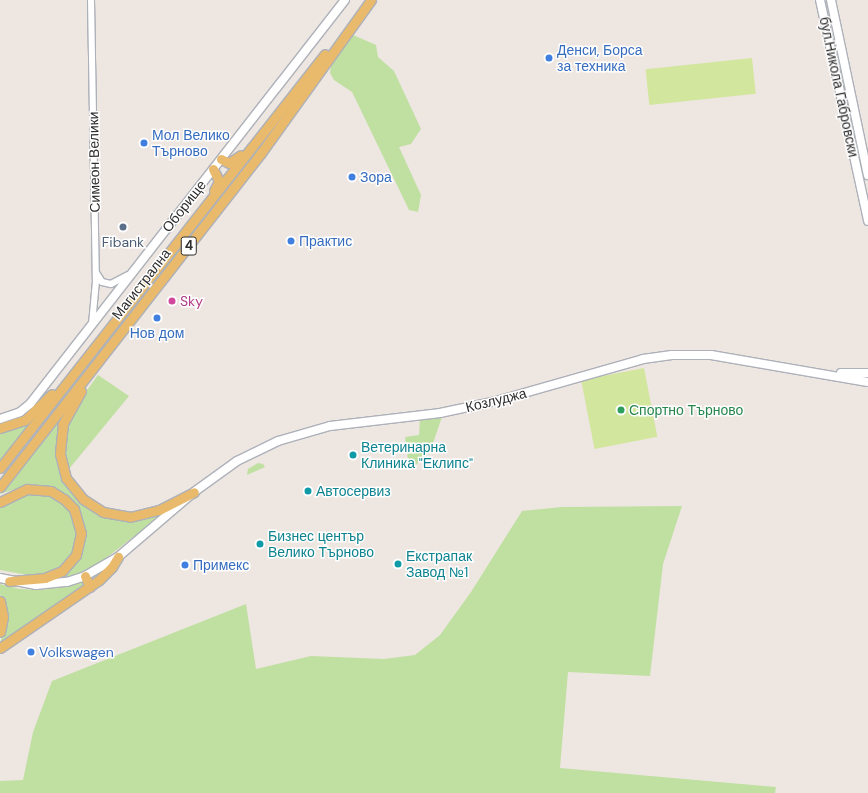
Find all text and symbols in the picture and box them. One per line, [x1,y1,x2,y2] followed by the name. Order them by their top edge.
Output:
[816,15,862,159] street label: бул.Никола Габровски
[557,42,643,74] place label: Денси, Борса за техника
[544,53,554,63] marker: Денси, Борса за техника
[85,111,103,213] street label: Симеон Велики
[152,127,230,160] place label: Мол Велико Търново
[139,138,149,148] marker: Мол Велико Търново
[360,169,392,185] place label: Зора
[347,172,357,182] marker: Зора
[158,177,210,235] street label: Оборище
[118,222,128,232] marker: Fibank
[299,233,352,249] place label: Практис
[102,234,144,250] place label: Fibank
[180,235,198,257] road number: 4
[286,236,296,246] marker: Практис
[108,245,174,323] street label: Магистрална
[180,293,203,309] place label: Sky
[167,296,177,306] marker: Sky
[152,313,162,323] marker: Нов дом
[130,325,184,341] place label: Нов дом
[464,384,528,416] street label: Козлуджа
[629,402,743,418] place label: Спортно Търново
[616,405,626,415] marker: Спортно Търново
[361,439,473,472] place label: Ветеринарна Клиника "Еклипс"
[348,450,358,460] marker: Ветеринарна Клиника "Еклипс"
[316,483,391,499] place label: Автосервиз
[303,486,313,496] marker: Автосервиз
[268,528,374,560] place label: Бизнес център Велико Търново
[255,539,265,549] marker: Бизнес център Велико Търново
[406,548,472,580] place label: Екстрапак Завод №1
[193,557,249,573] place label: Примекс
[393,559,403,569] marker: Екстрапак Завод №1
[180,560,190,570] marker: Примекс
[39,644,114,660] place label: Volkswagen
[26,647,36,657] marker: Volkswagen

